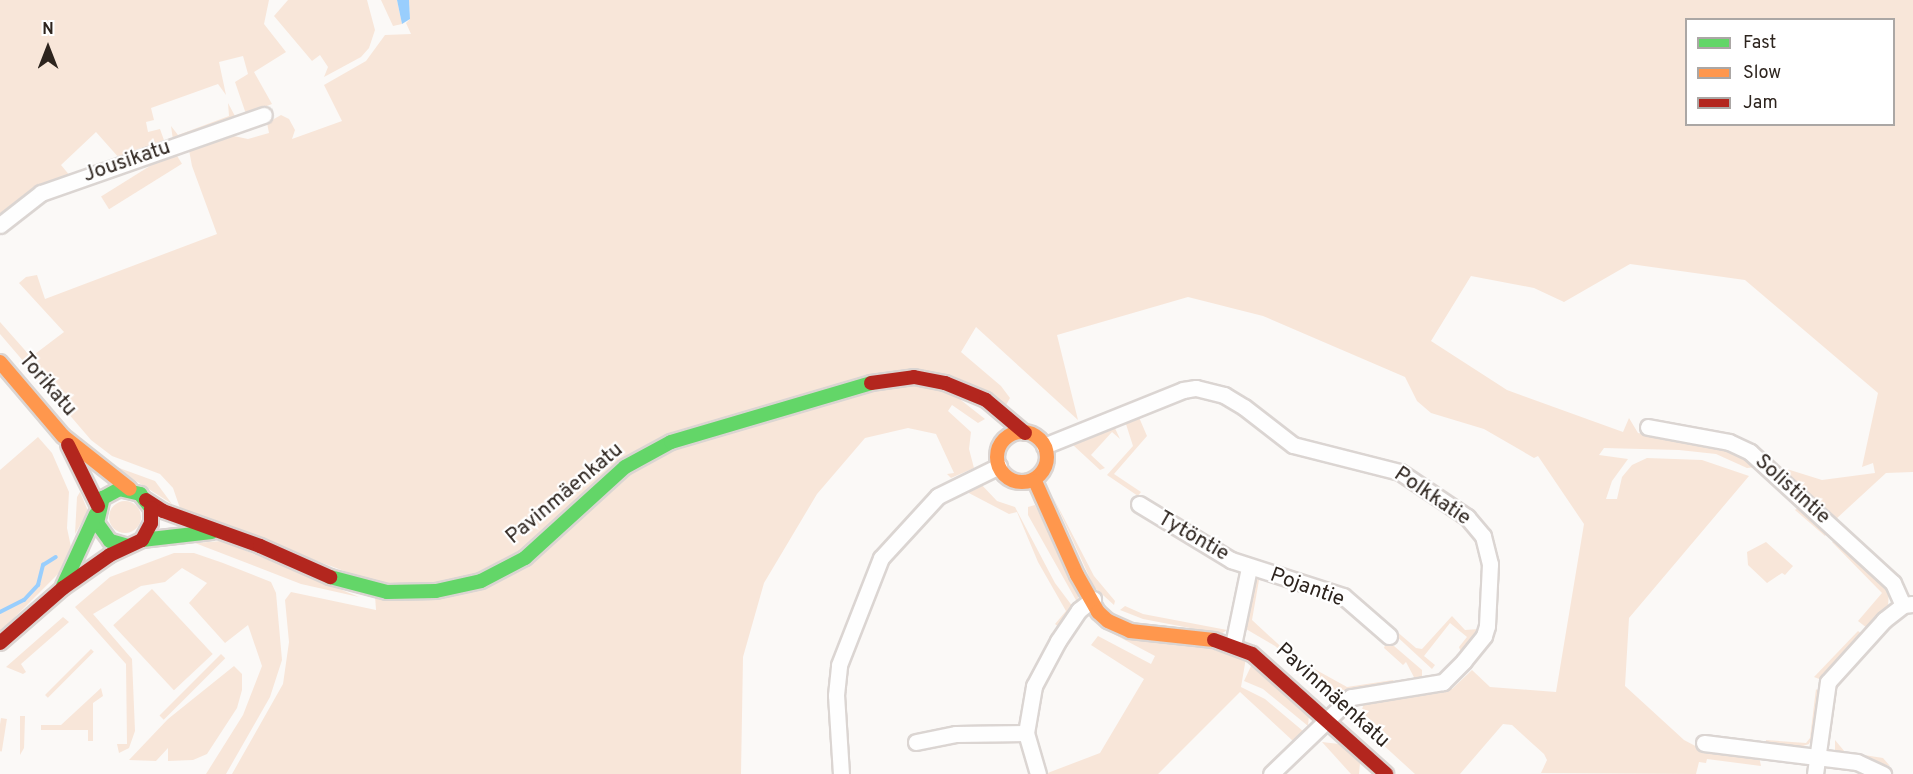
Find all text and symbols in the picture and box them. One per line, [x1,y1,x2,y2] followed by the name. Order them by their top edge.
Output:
[18,18,78,78] north arrow
[1685,18,1895,126] legend
[42,20,54,40] text: N
[1743,32,1776,55] text: Fast
[1743,62,1781,85] text: Slow
[1743,92,1778,115] text: Jam
[80,135,174,189] street label: Jousikatu
[13,348,81,422] street label: Torikatu
[501,438,629,550] street label: Pavinmäenkatu
[1749,450,1835,530] street label: Solistintie
[1389,462,1475,532] street label: Polkkatie
[1153,507,1233,567] street label: Tytöntie
[1266,563,1348,613] street label: Pojantie
[1270,638,1394,754] street label: Pavinmäenkatu

